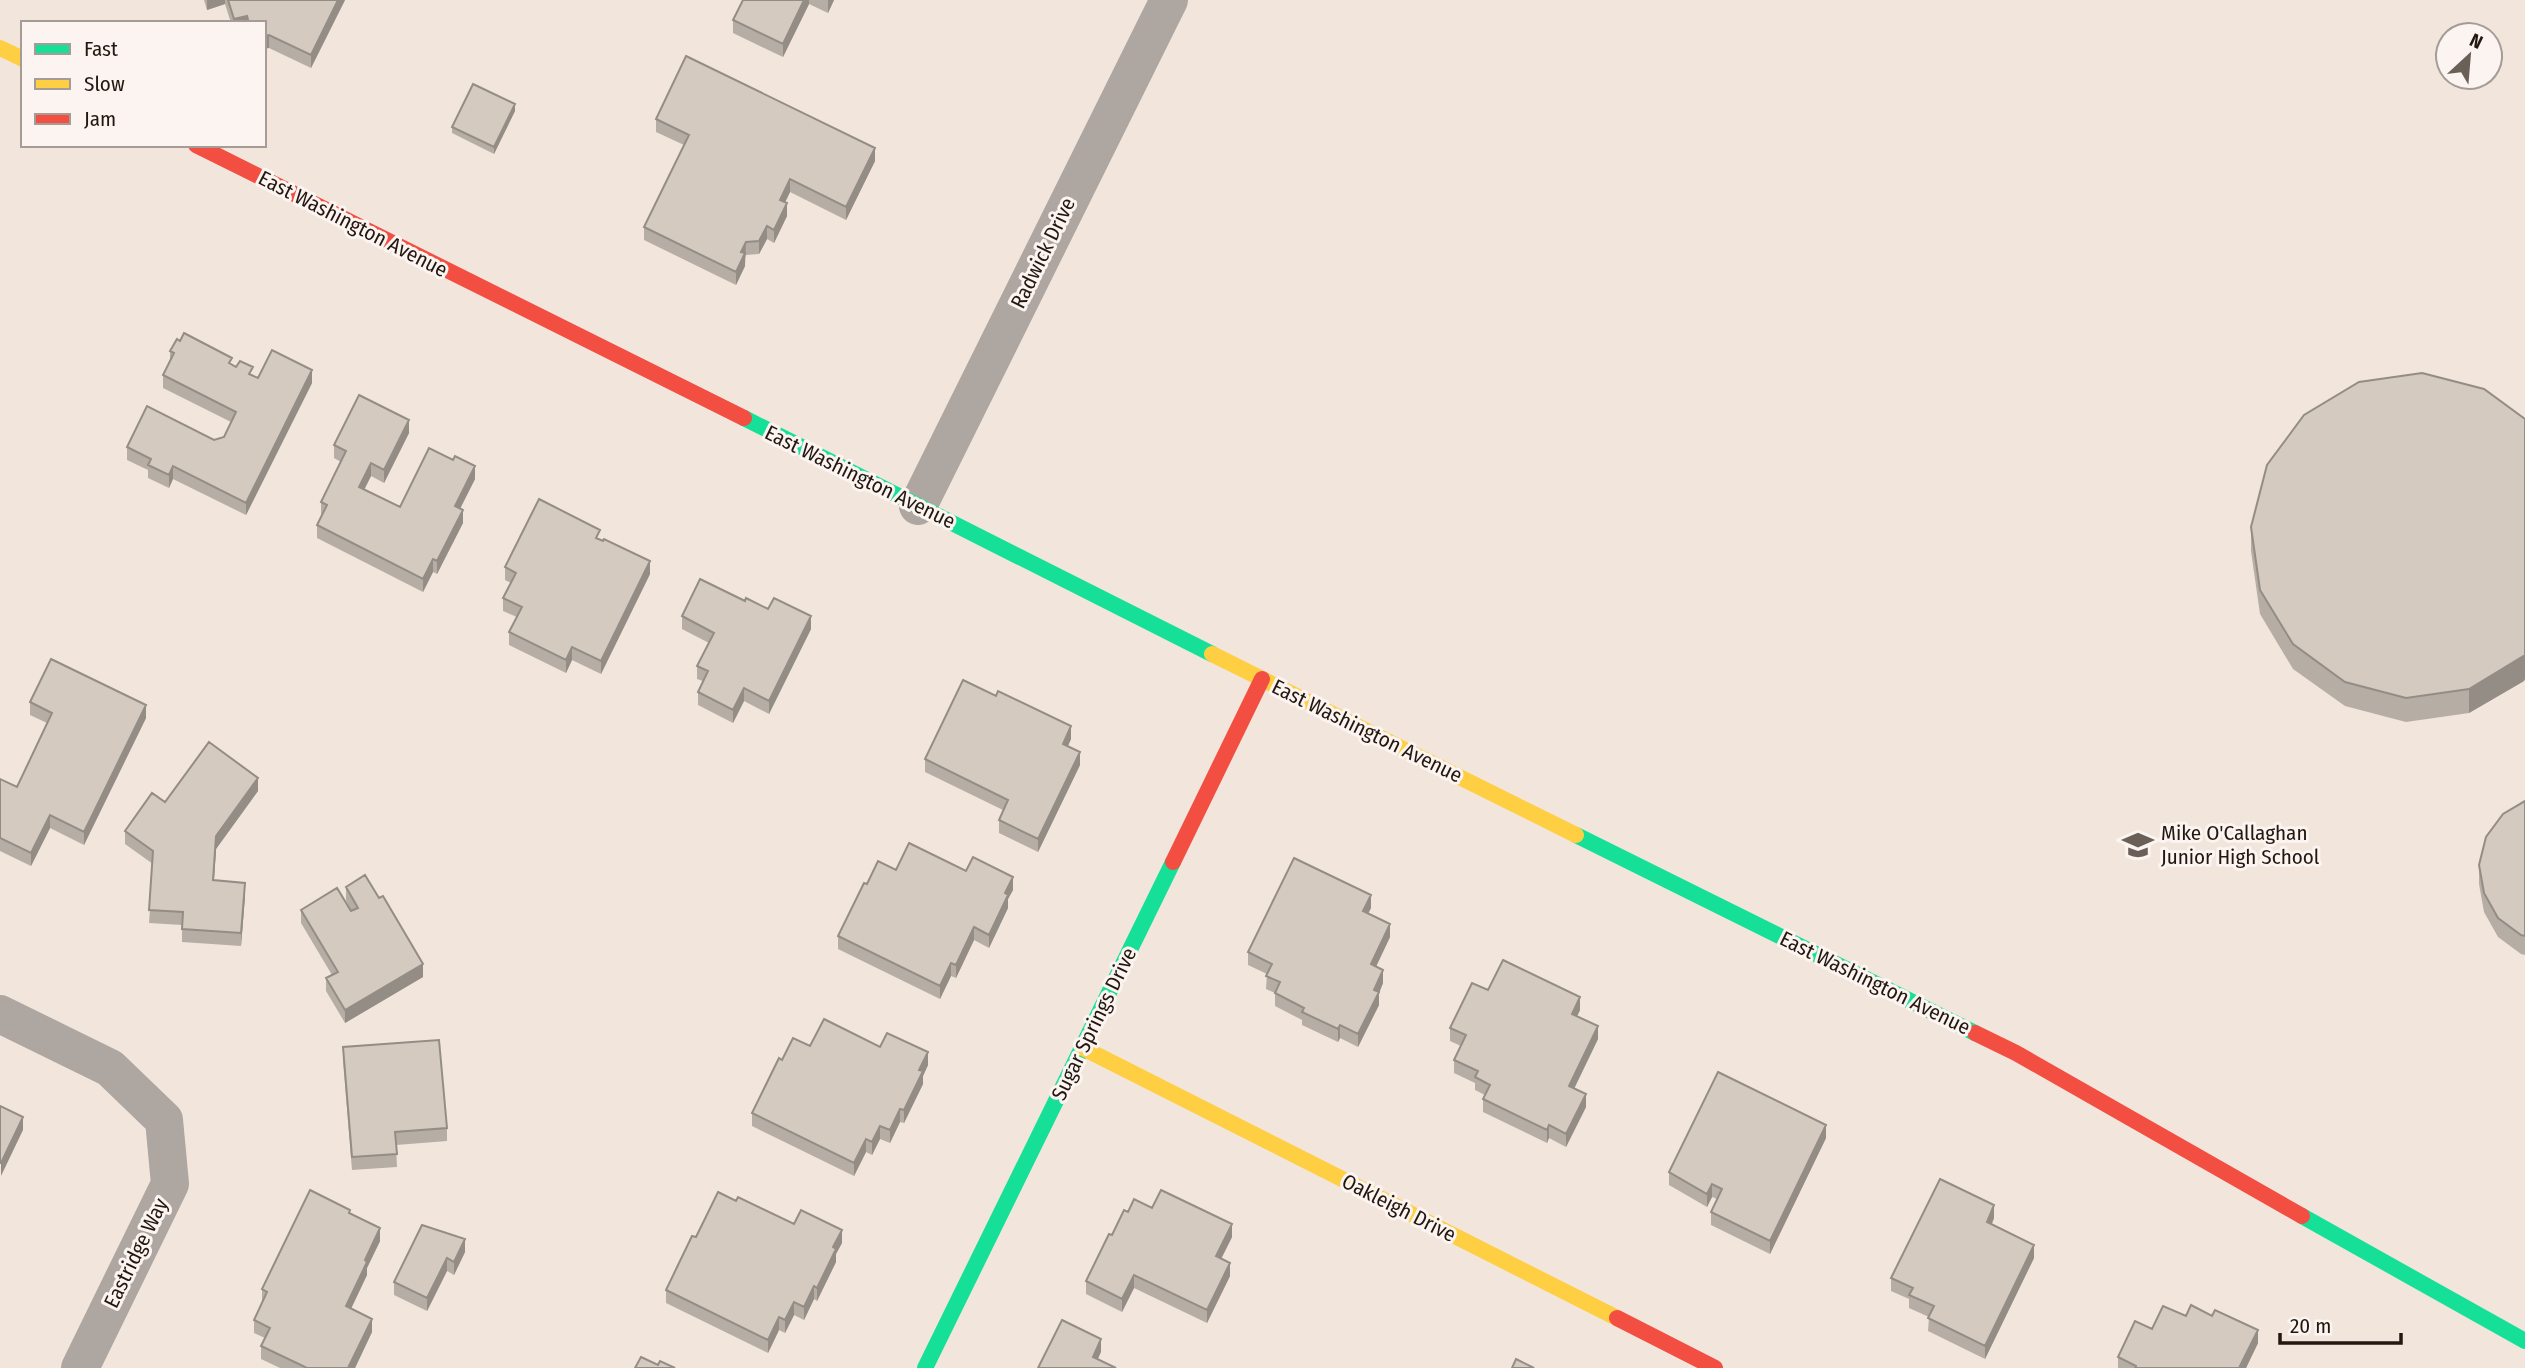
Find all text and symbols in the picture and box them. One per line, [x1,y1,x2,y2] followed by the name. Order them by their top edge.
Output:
[21,21,266,147] legend
[2434,21,2504,91] north arrow
[2466,28,2486,54] text: N
[84,36,118,62] text: Fast
[84,71,125,97] text: Slow
[84,106,116,132] text: Jam
[254,165,452,283] street label: East Washington Avenue
[1005,193,1081,313] street label: Radwick Drive
[761,420,959,534] street label: East Washington Avenue
[1268,674,1466,788] street label: East Washington Avenue
[2161,820,2320,870] place label: Mike O'Callaghan Junior High School
[2121,828,2155,862] school or university icon: Mike O'Callaghan Junior High School
[1776,926,1974,1040] street label: East Washington Avenue
[1046,943,1142,1105] street label: Sugar Springs Drive
[1338,1168,1460,1248] street label: Oakleigh Drive
[98,1193,174,1312] street label: Eastridge Way
[2280,1302,2401,1346] scale bar
[2290,1313,2331,1339] text: 20 m

